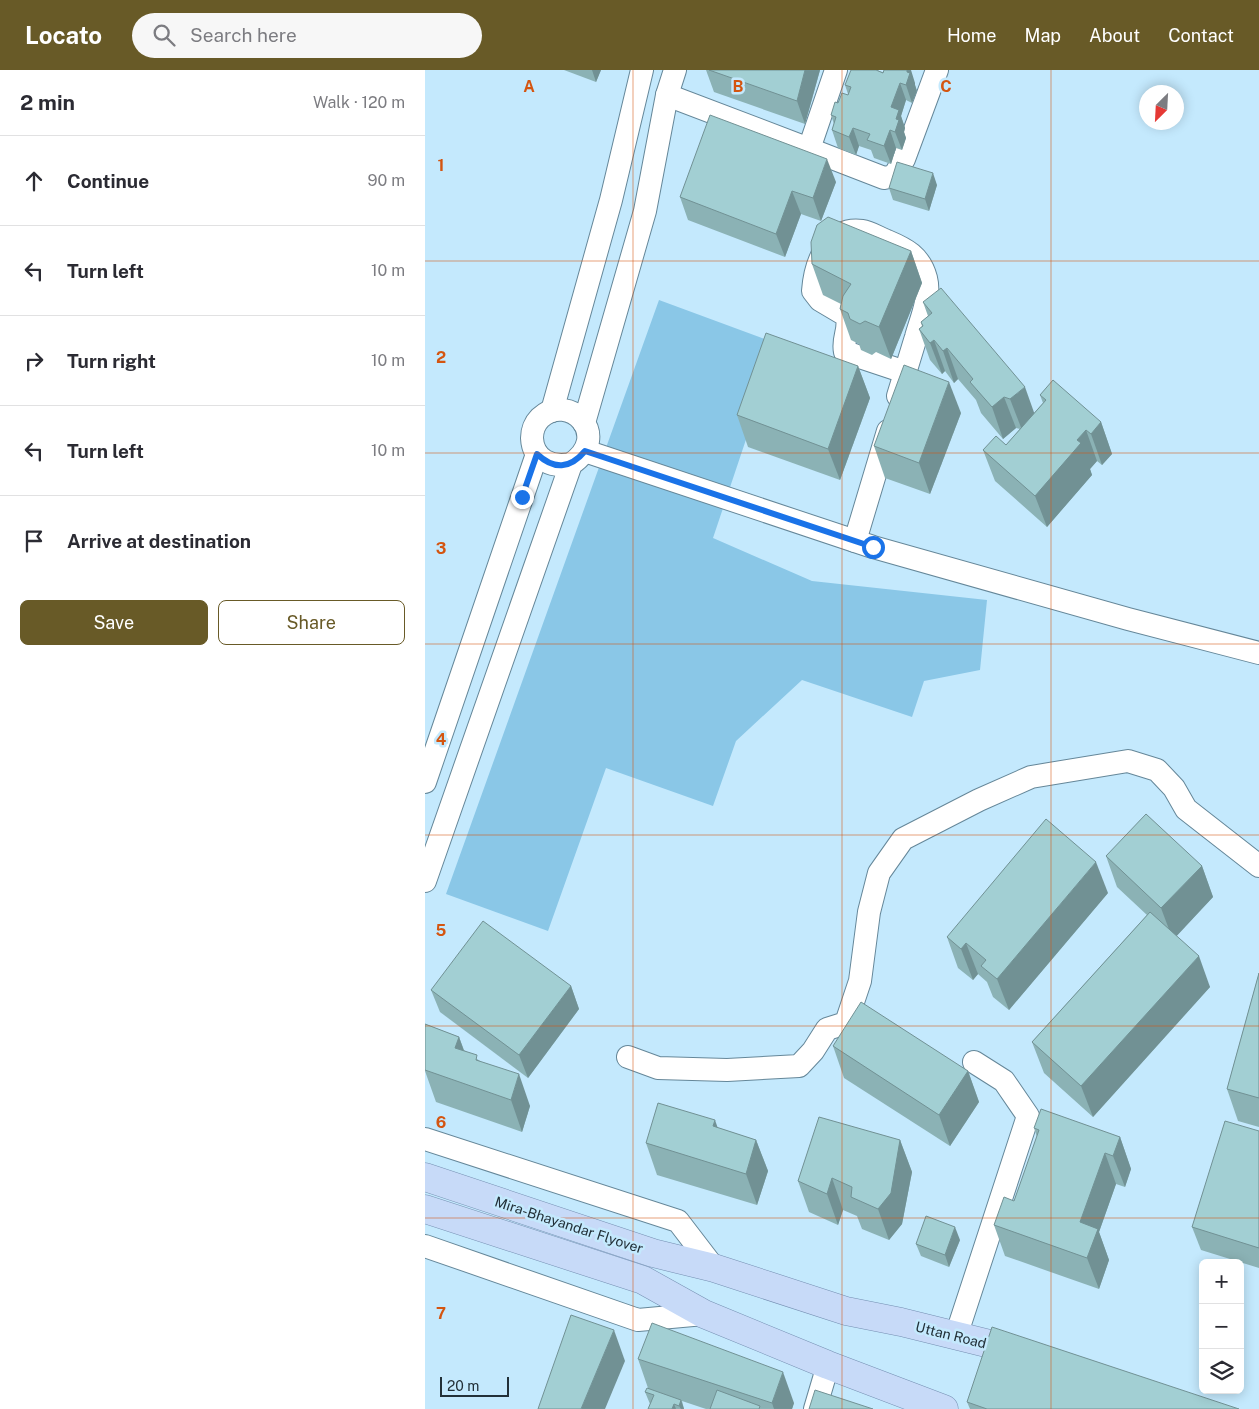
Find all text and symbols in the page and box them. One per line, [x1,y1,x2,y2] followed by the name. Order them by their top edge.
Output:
[132,13,482,58] search box
[25,21,102,49] text: Locato
[150,21,178,49] icon: search
[190,24,297,46] text: Search here
[947,25,997,46] text: Home
[1025,25,1061,46] text: Map
[1089,25,1140,46] text: About
[1168,25,1234,46] text: Contact
[523,77,535,96] text: A
[733,77,744,96] text: B
[940,77,952,96] text: C
[1139,85,1184,130] north arrow
[20,90,75,115] text: 2 min
[313,93,405,112] text: Walk · 120 m
[438,156,444,175] text: 1
[20,167,48,195] icon: ahead
[67,170,149,192] text: Continue
[368,171,405,190] text: 90 m
[20,257,48,285] icon: left
[67,260,144,282] text: Turn left
[371,261,405,280] text: 10 m
[20,347,48,375] icon: right
[436,348,446,367] text: 2
[67,350,156,372] text: Turn right
[371,351,405,370] text: 10 m
[20,437,48,465] icon: left
[67,440,144,462] text: Turn left
[371,441,405,460] text: 10 m
[511,486,534,509] route end
[20,527,48,555] icon: arrive
[67,530,251,552] text: Arrive at destination
[862,536,885,559] route start
[436,539,446,558] text: 3
[20,600,208,645] button: Save
[218,600,405,645] button: Share
[436,730,447,749] text: 4
[436,921,447,940] text: 5
[436,1113,446,1132] text: 6
[493,1193,645,1257] street label: Mira-Bhayandar Flyover
[1199,1259,1244,1394] map controls
[1199,1259,1244,1304] button: +
[436,1304,446,1323] text: 7
[1199,1304,1244,1349] button: −
[914,1318,988,1352] street label: Uttan Road
[1199,1349,1244,1394] button: layers
[440,1374,509,1397] scale bar
[447,1378,479,1394] text: 20 m

